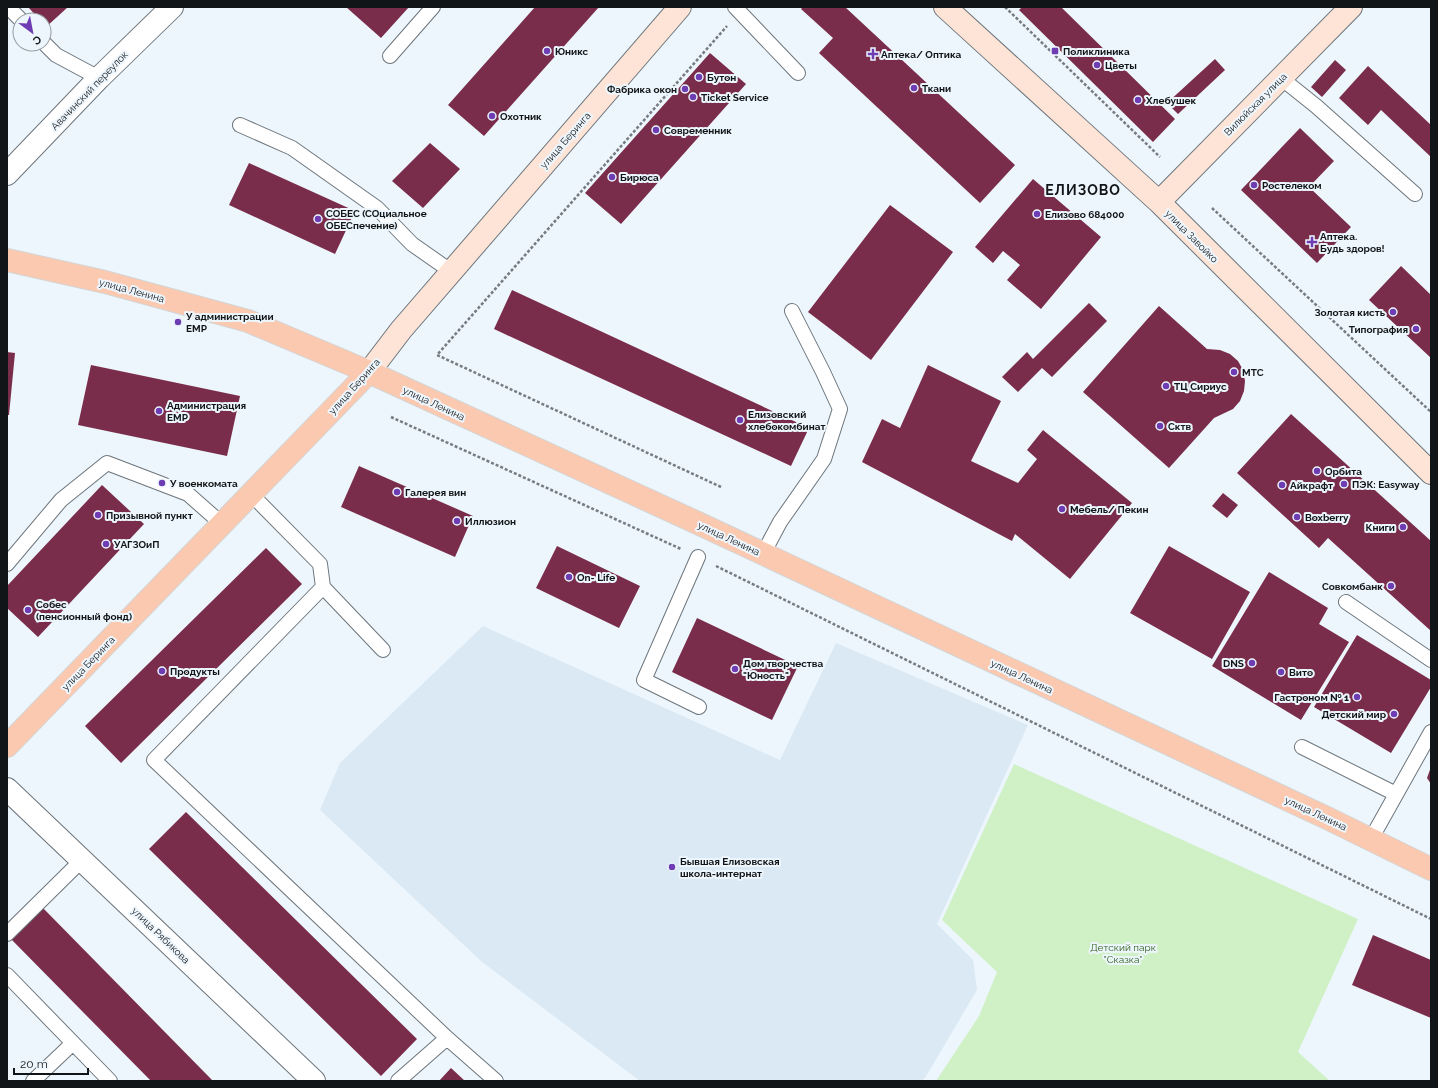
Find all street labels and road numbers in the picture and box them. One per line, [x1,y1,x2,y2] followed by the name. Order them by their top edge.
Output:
[49,49,130,132] street label: Авачинский переулок
[1222,71,1289,138] street label: Вилюйская улица
[538,110,593,171] street label: улица Беринга
[1163,208,1220,265] street label: улица Завойко
[98,276,166,304] street label: улица Ленина
[327,356,382,416] street label: улица Беринга
[401,384,466,423] street label: улица Ленина
[696,519,761,558] street label: улица Ленина
[60,634,117,693] street label: улица Беринга
[989,657,1054,696] street label: улица Ленина
[1283,794,1348,833] street label: улица Ленина
[130,905,192,966] street label: улица Рябикова

